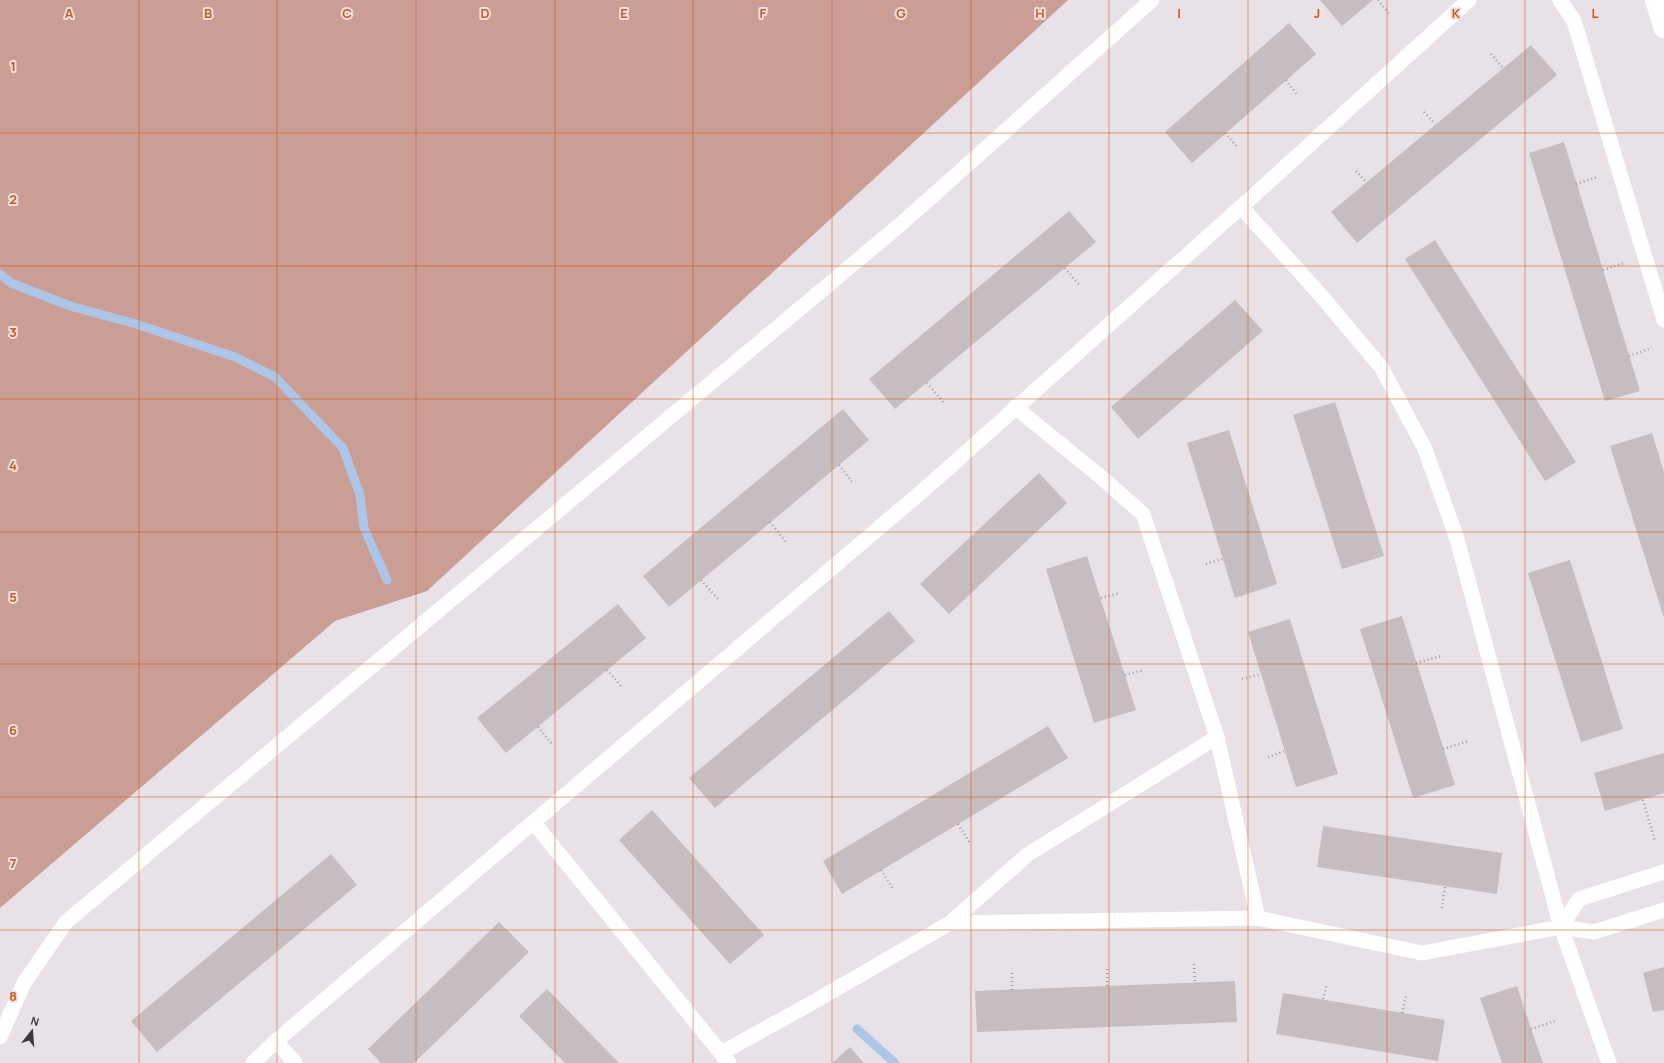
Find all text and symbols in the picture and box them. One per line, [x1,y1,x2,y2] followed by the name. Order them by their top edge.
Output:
[65,4,74,22] text: A
[204,4,212,22] text: B
[342,4,352,22] text: C
[480,4,490,22] text: D
[620,4,628,22] text: E
[760,4,767,22] text: F
[896,4,906,22] text: G
[1035,4,1045,22] text: H
[1177,4,1181,22] text: I
[1314,4,1320,22] text: J
[1452,4,1461,22] text: K
[1592,4,1599,22] text: L
[10,57,16,75] text: 1
[9,190,17,208] text: 2
[9,323,17,341] text: 3
[9,456,17,474] text: 4
[9,588,17,606] text: 5
[9,721,17,739] text: 6
[10,854,17,872] text: 7
[9,987,17,1005] text: 8
[12,1011,52,1051] north arrow
[29,1013,41,1029] text: N

